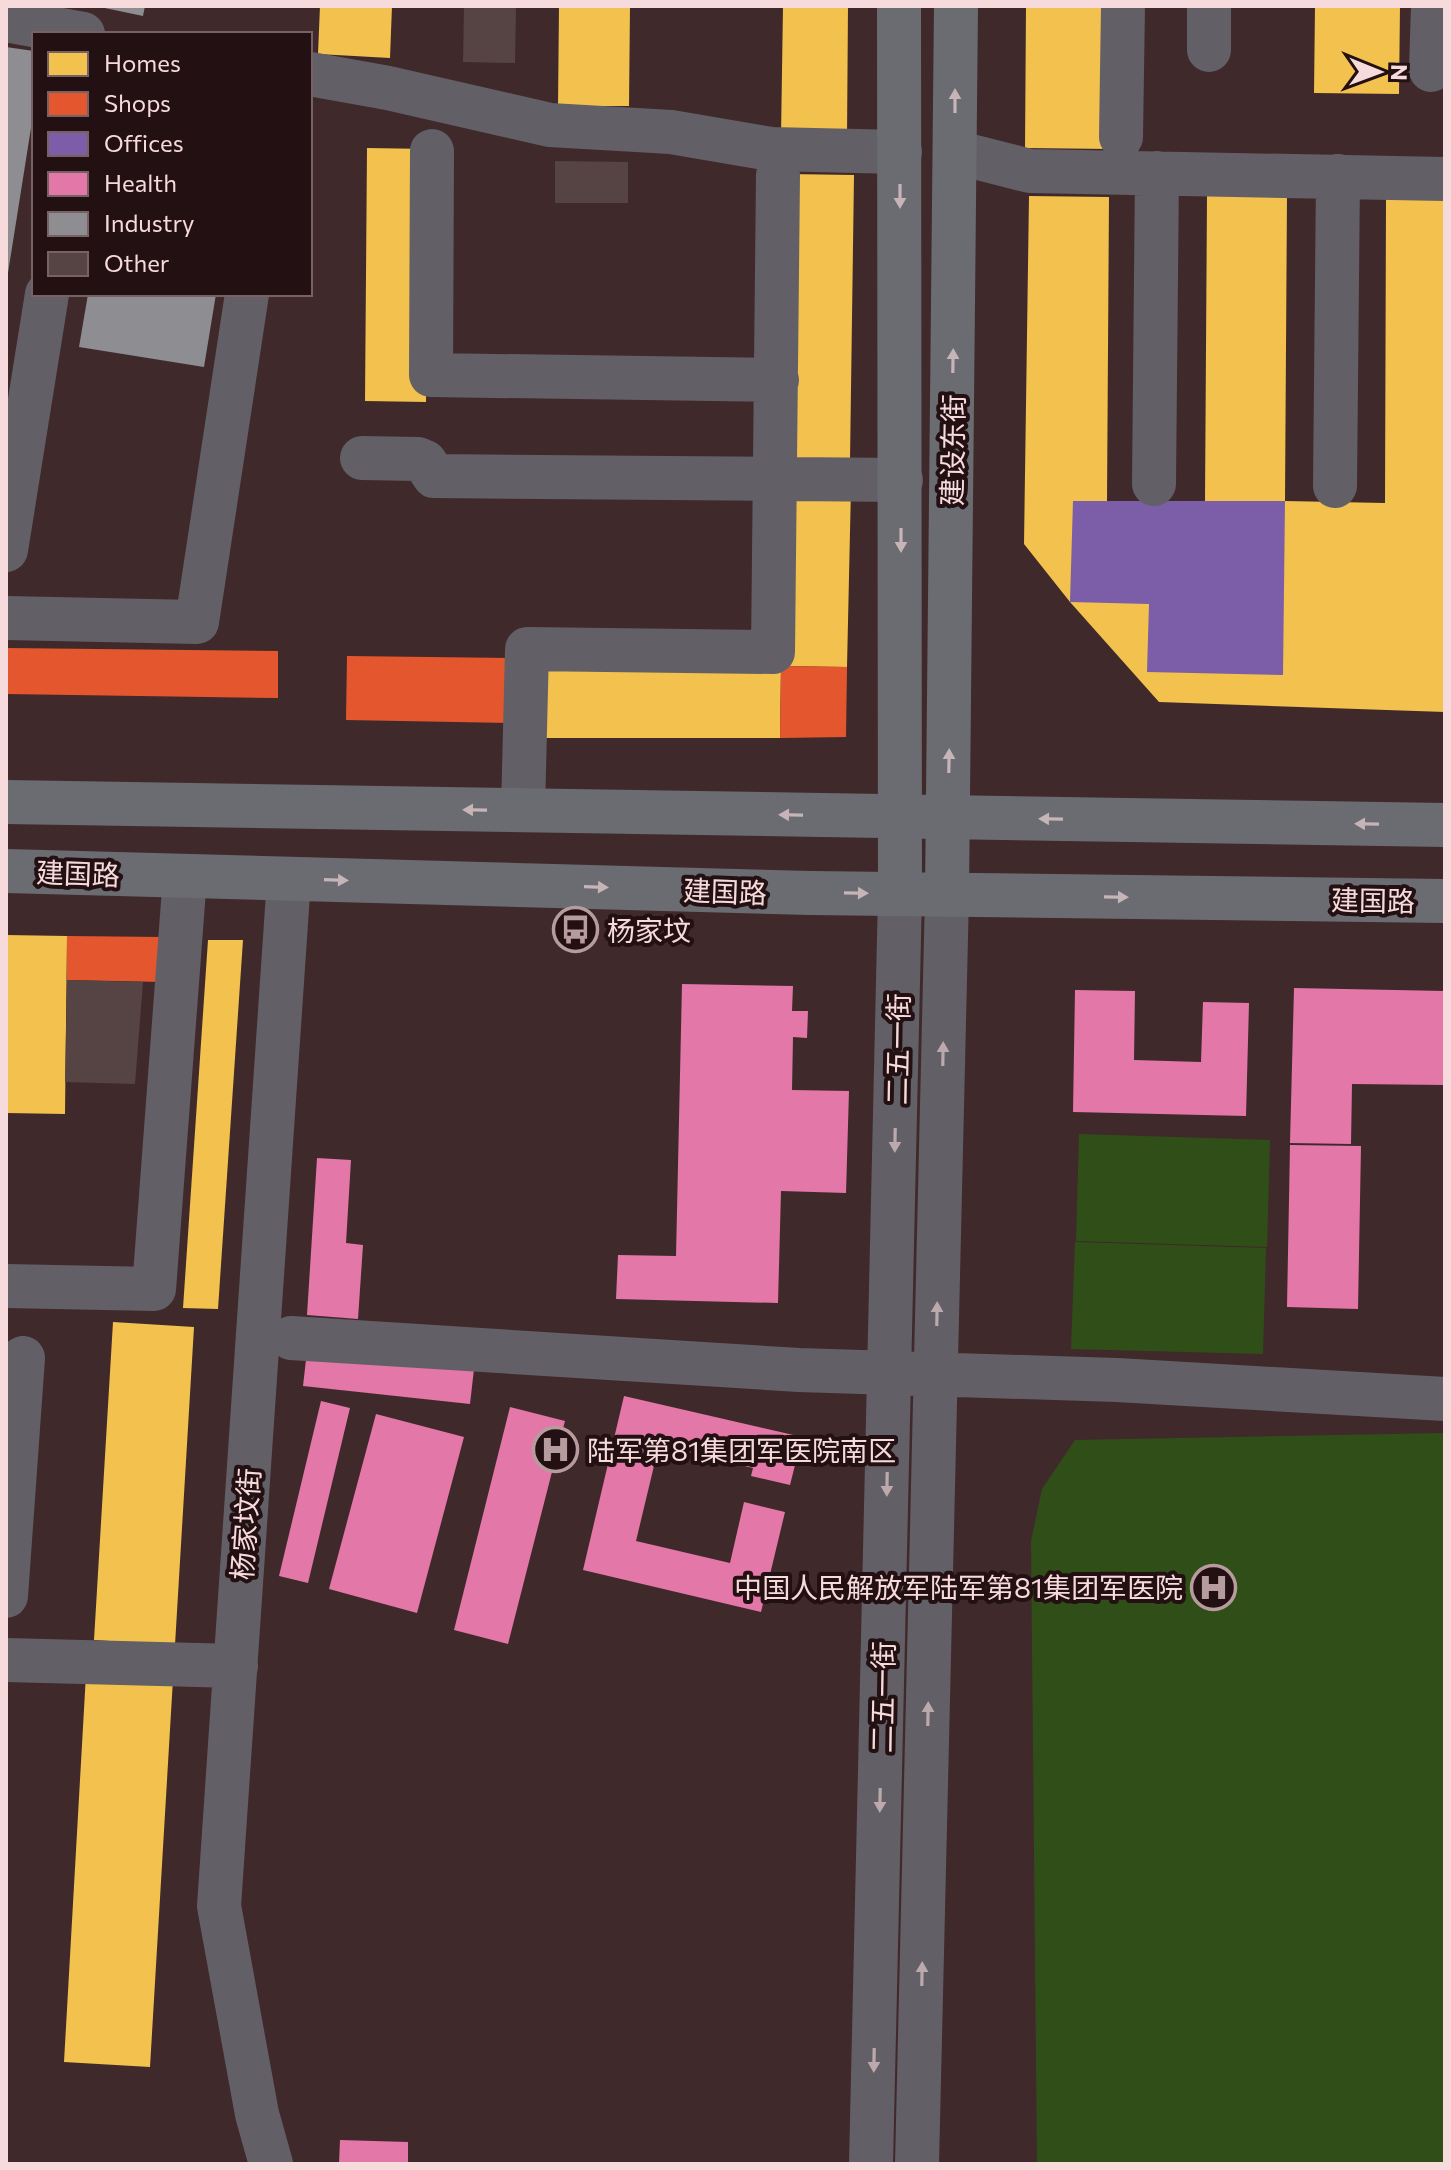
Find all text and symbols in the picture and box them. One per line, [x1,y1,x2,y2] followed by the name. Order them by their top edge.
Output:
[32,32,312,296] legend
[1339,32,1419,112] north arrow
[104,48,181,77] text: Homes
[1386,64,1413,81] text: N
[104,88,171,117] text: Shops
[949,88,961,113] one-way arrow
[104,128,184,157] text: Offices
[104,168,177,197] text: Health
[894,184,906,209] one-way arrow
[104,208,194,237] text: Industry
[104,248,170,277] text: Other
[947,348,959,373] one-way arrow
[934,394,970,506] street label: 建设东街
[895,528,907,553] one-way arrow
[943,748,955,773] one-way arrow
[462,803,487,816] one-way arrow
[778,808,803,821] one-way arrow
[1038,813,1063,825] one-way arrow
[1354,817,1379,830] one-way arrow
[35,855,121,891] street label: 建国路
[682,873,768,909] street label: 建国路
[324,874,349,886] one-way arrow
[584,881,609,893] one-way arrow
[1331,882,1415,918] street label: 建国路
[844,887,869,900] one-way arrow
[1104,891,1129,903] one-way arrow
[552,906,600,954] bus stop icon: 杨家坟
[607,913,691,947] place label: 杨家坟
[879,993,915,1105] street label: 二五一街
[937,1041,949,1066] one-way arrow
[888,1128,901,1153] one-way arrow
[930,1301,943,1326] one-way arrow
[532,1426,580,1474] hospital icon: 陆军第81集团军医院南区
[587,1433,896,1467] place label: 陆军第81集团军医院南区
[224,1467,266,1581] street label: 杨家坟街
[881,1472,893,1497] one-way arrow
[1190,1563,1238,1611] hospital icon: 中国人民解放军陆军第81集团军医院
[734,1570,1183,1604] place label: 中国人民解放军陆军第81集团军医院
[864,1641,900,1753] street label: 二五一街
[921,1701,934,1726] one-way arrow
[873,1788,886,1813] one-way arrow
[915,1961,928,1986] one-way arrow
[867,2048,880,2073] one-way arrow

